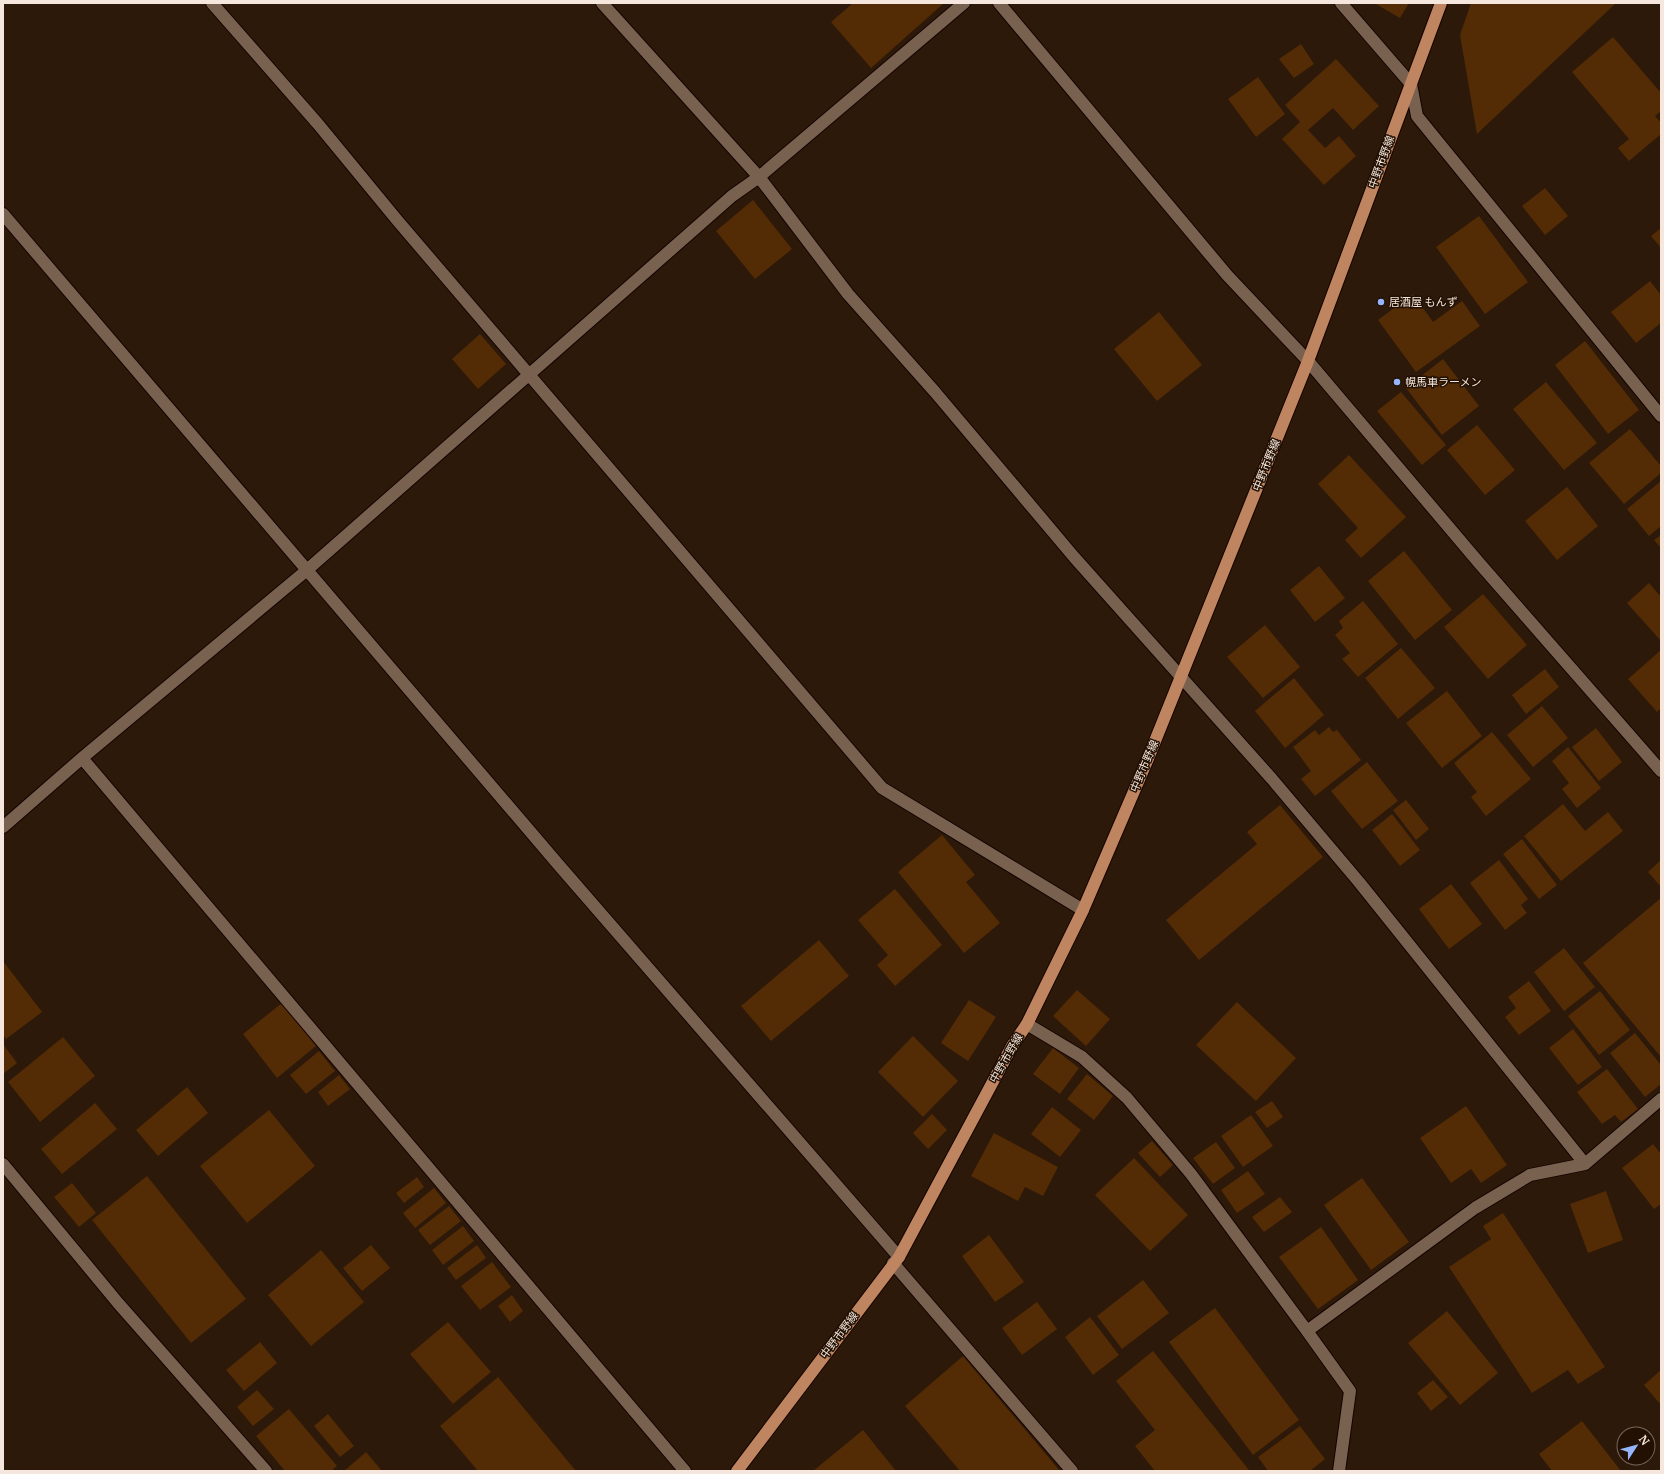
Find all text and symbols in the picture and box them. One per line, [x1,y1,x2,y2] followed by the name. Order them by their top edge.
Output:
[1365,134,1397,190] street label: 中野市野線
[1389,295,1458,309] place label: 居酒屋 もんず
[1376,297,1386,307] marker: 居酒屋 もんず
[1405,375,1482,389] place label: 幌馬車ラーメン
[1392,377,1402,387] marker: 幌馬車ラーメン
[1249,437,1283,493] street label: 中野市野線
[1127,738,1161,794] street label: 中野市野線
[986,1031,1026,1085] street label: 中野市野線
[817,1309,861,1361] street label: 中野市野線
[1616,1426,1656,1466] north arrow
[1636,1432,1652,1448] text: N

